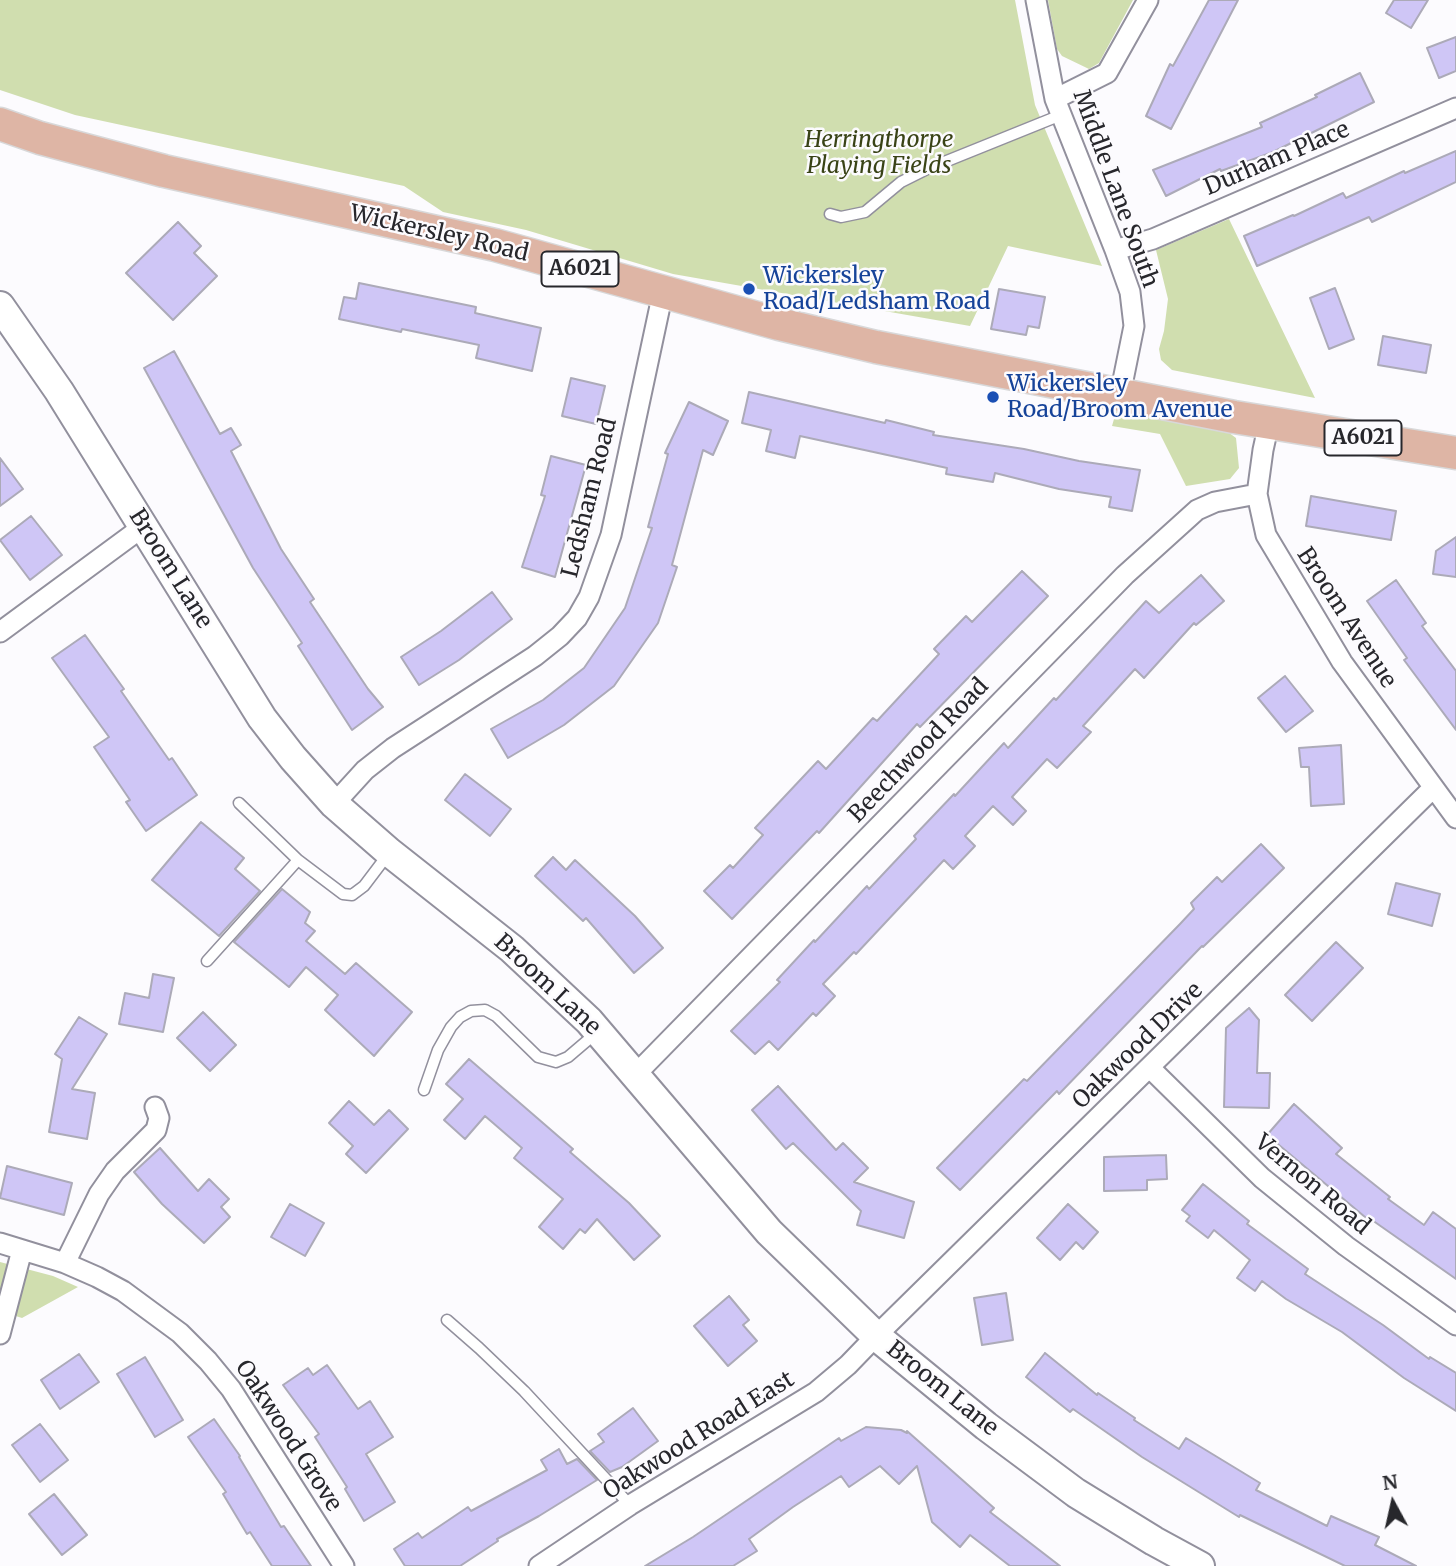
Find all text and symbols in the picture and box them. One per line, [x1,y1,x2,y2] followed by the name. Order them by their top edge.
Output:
[1066,86,1164,292] street label: Middle Lane South
[1200,116,1354,202] street label: Durham Place
[805,126,953,180] park label: Herringthorpe Playing Fields
[347,200,531,268] street label: Wickersley Road
[542,252,618,286] road number: A6021
[763,262,990,316] place label: Wickersley Road/Ledsham Road
[741,281,757,297] marker: Wickersley Road/Ledsham Road
[1007,370,1232,424] place label: Wickersley Road/Broom Avenue
[985,389,1001,405] marker: Wickersley Road/Broom Avenue
[557,415,623,581] street label: Ledsham Road
[1324,420,1402,456] road number: A6021
[122,504,218,634] street label: Broom Lane
[1290,543,1402,693] street label: Broom Avenue
[843,673,995,829] street label: Beechwood Road
[488,929,606,1041] street label: Broom Lane
[1067,977,1209,1115] street label: Oakwood Drive
[1249,1129,1375,1241] street label: Vernon Road
[881,1336,1003,1442] street label: Broom Lane
[229,1355,347,1517] street label: Oakwood Grove
[599,1366,799,1506] street label: Oakwood Road East
[1358,1468,1428,1538] north arrow
[1381,1469,1399,1495] text: N

